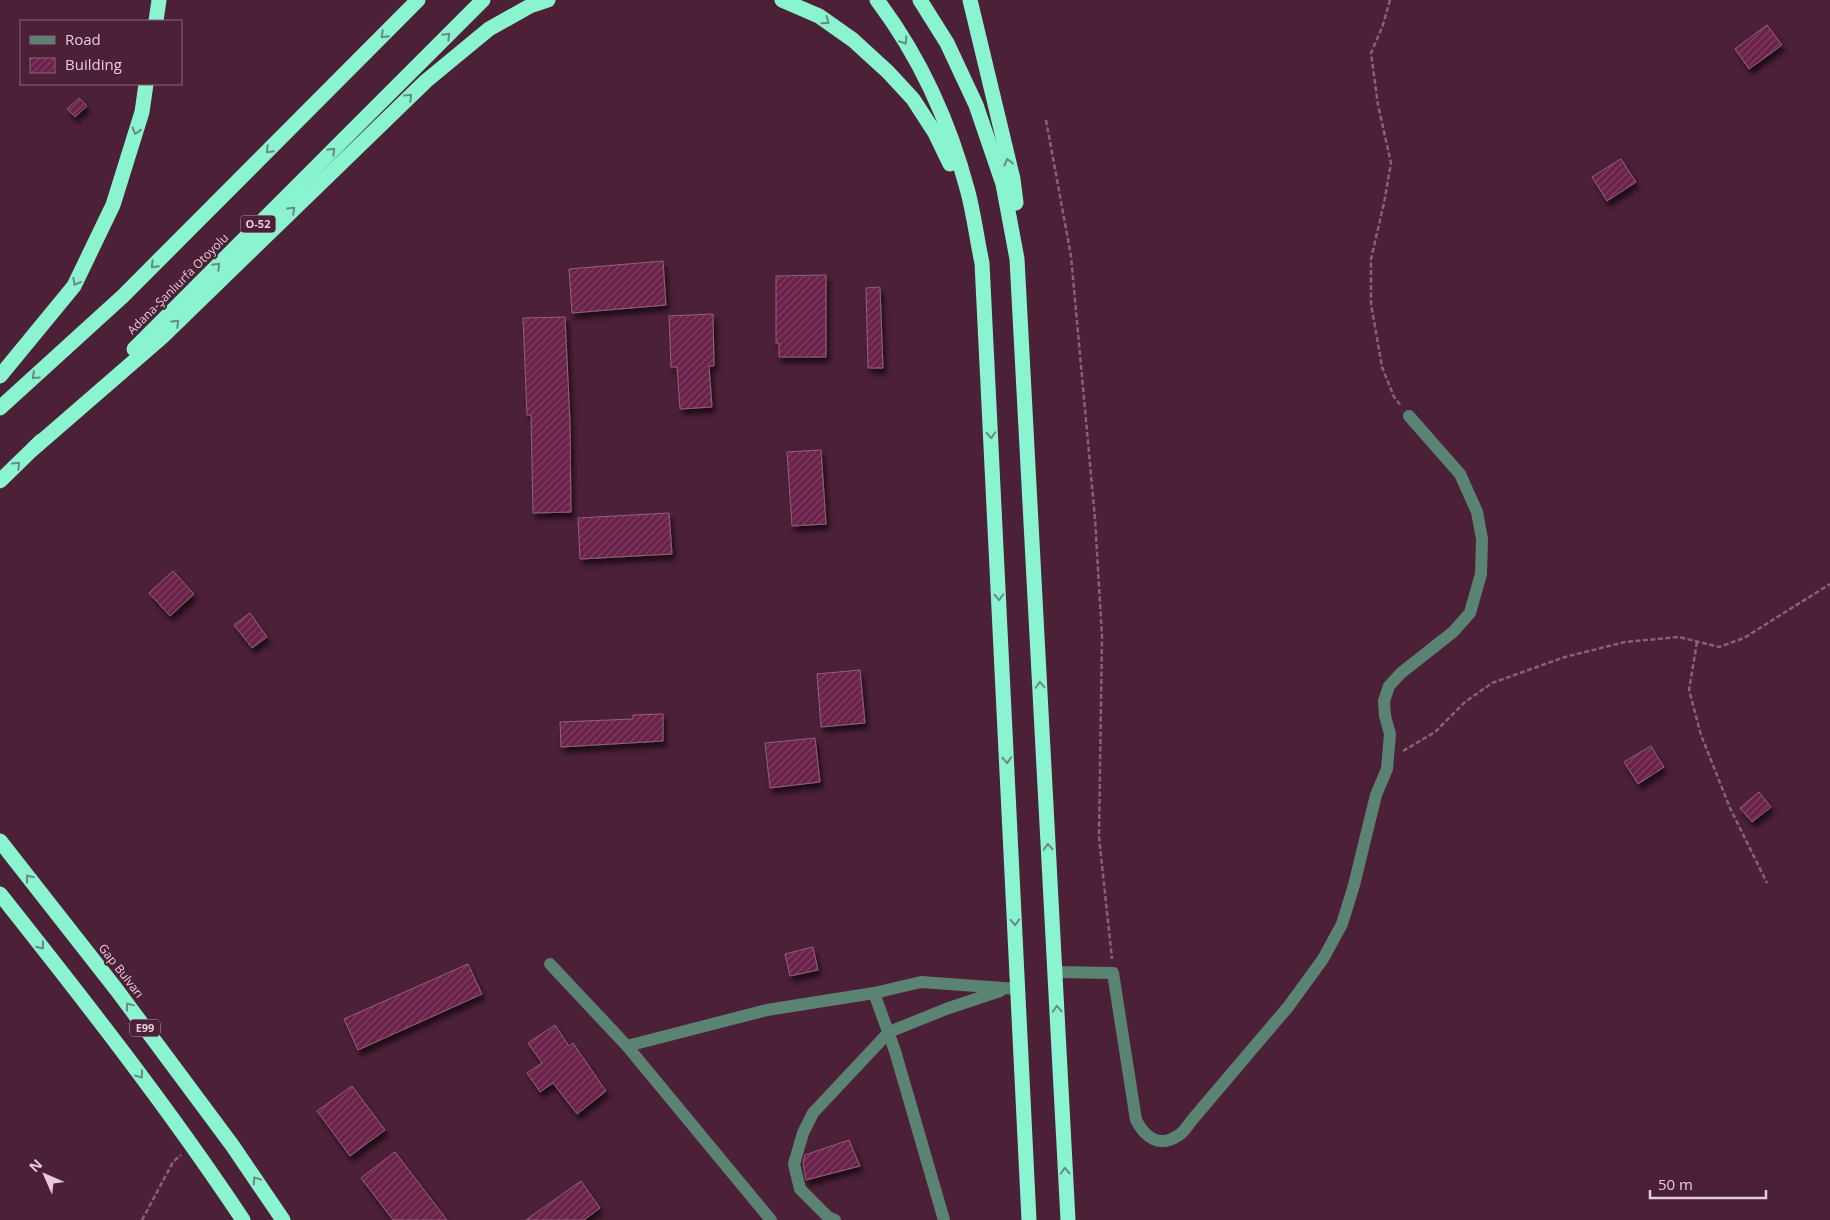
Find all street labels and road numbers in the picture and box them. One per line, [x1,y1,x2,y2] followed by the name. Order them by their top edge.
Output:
[240,215,276,232] road number: O-52
[123,229,232,338] street label: Adana-Şanlıurfa Otoyolu
[95,940,148,1001] street label: Gap Bulvarı
[130,1020,160,1036] road number: E99

